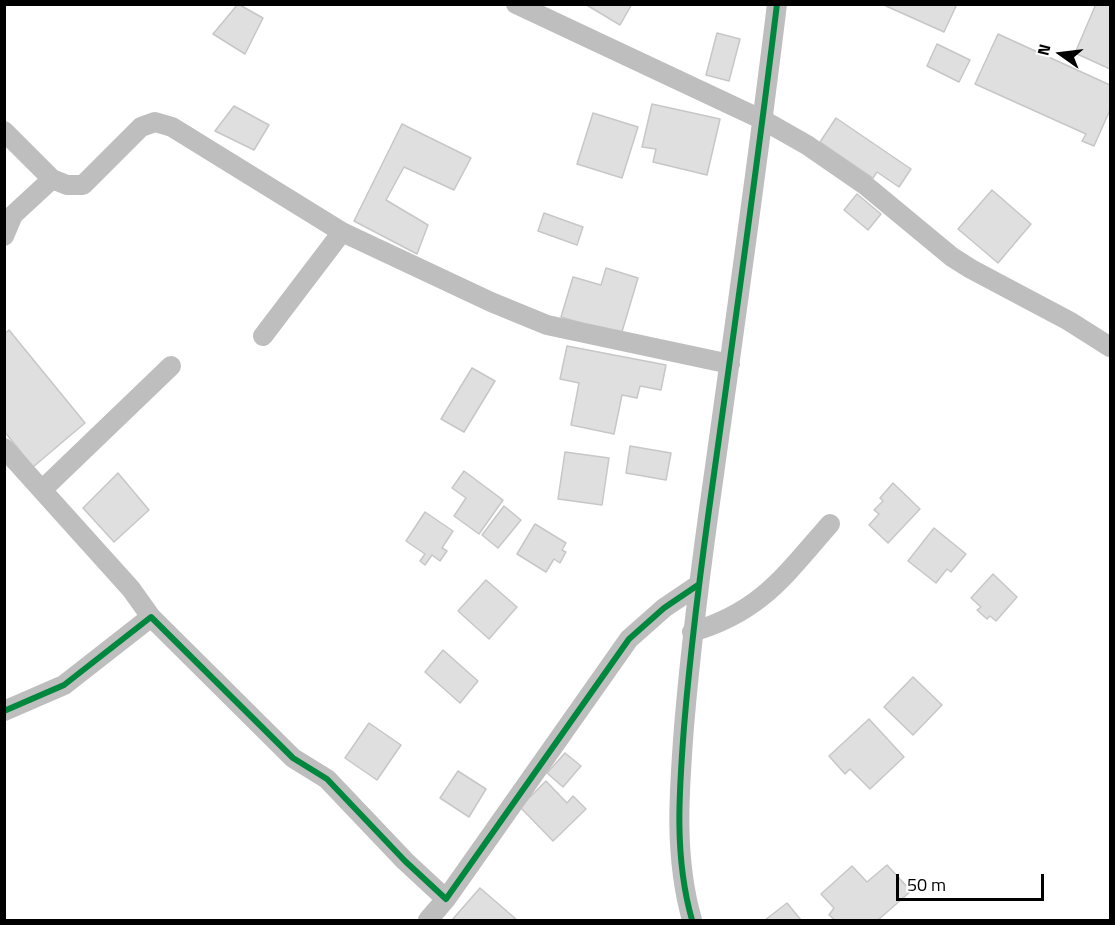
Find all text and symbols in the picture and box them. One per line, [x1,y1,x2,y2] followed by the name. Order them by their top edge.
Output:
[1031,24,1091,84] north arrow
[1031,41,1057,58] text: N
[899,862,1048,900] scale bar
[907,871,946,898] text: 50 m

